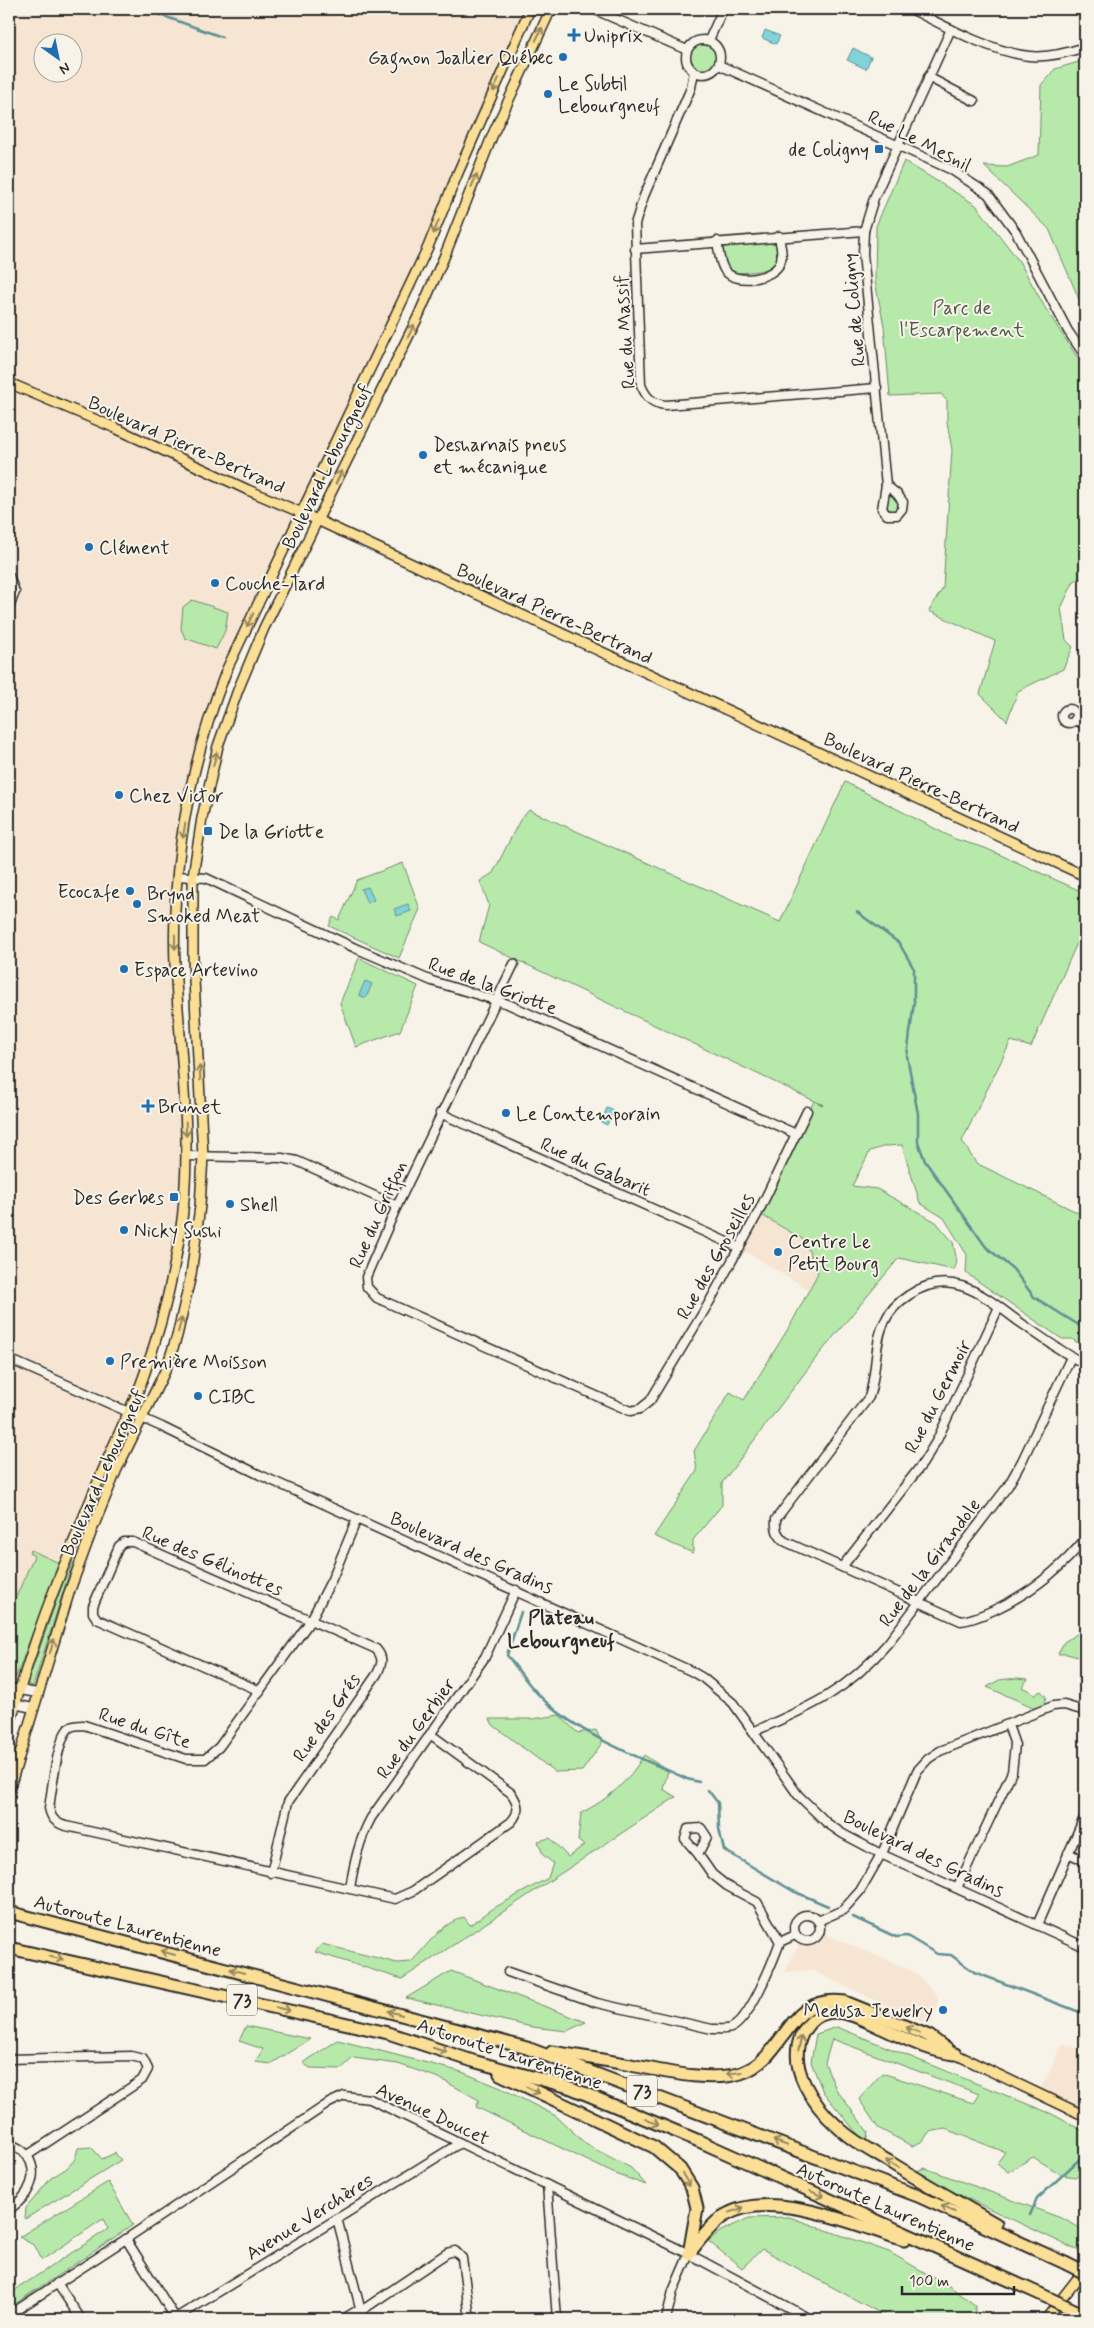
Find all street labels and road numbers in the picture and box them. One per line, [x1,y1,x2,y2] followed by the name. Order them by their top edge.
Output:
[863,105,976,178] street label: Rue Le Mesnil
[837,252,873,368] street label: Rue de Coligny
[609,274,642,390] street label: Rue du Massif
[277,380,380,554] street label: Boulevard Lebourgneuf
[84,391,289,500] street label: Boulevard Pierre-Bertrand
[452,558,656,671] street label: Boulevard Pierre-Bertrand
[819,727,1023,840] street label: Boulevard Pierre-Bertrand
[425,951,560,1021] street label: Rue de la Griotte
[536,1132,655,1203] street label: Rue du Gabarit
[344,1157,416,1274] street label: Rue du Griffon
[671,1189,761,1324] street label: Rue des Groseilles
[899,1336,978,1458] street label: Rue du Germoir
[55,1385,153,1561] street label: Boulevard Lebourgneuf
[874,1494,987,1632] street label: Rue de la Girandole
[386,1506,557,1601] street label: Boulevard des Gradins
[138,1520,287,1603] street label: Rue des Gélinottes
[288,1668,367,1767] street label: Rue des Grés
[371,1673,461,1784] street label: Rue du Gerbier
[95,1702,194,1755] street label: Rue du Gîte
[839,1805,1008,1904] street label: Boulevard des Gradins
[31,1889,224,1963] street label: Autoroute Laurentienne
[227,1984,257,2016] road number: 73
[414,2013,605,2096] street label: Autoroute Laurentienne
[627,2076,657,2106] road number: 73
[372,2077,493,2152] street label: Avenue Doucet
[792,2157,979,2258] street label: Autoroute Laurentienne
[241,2168,378,2267] street label: Avenue Verchères

